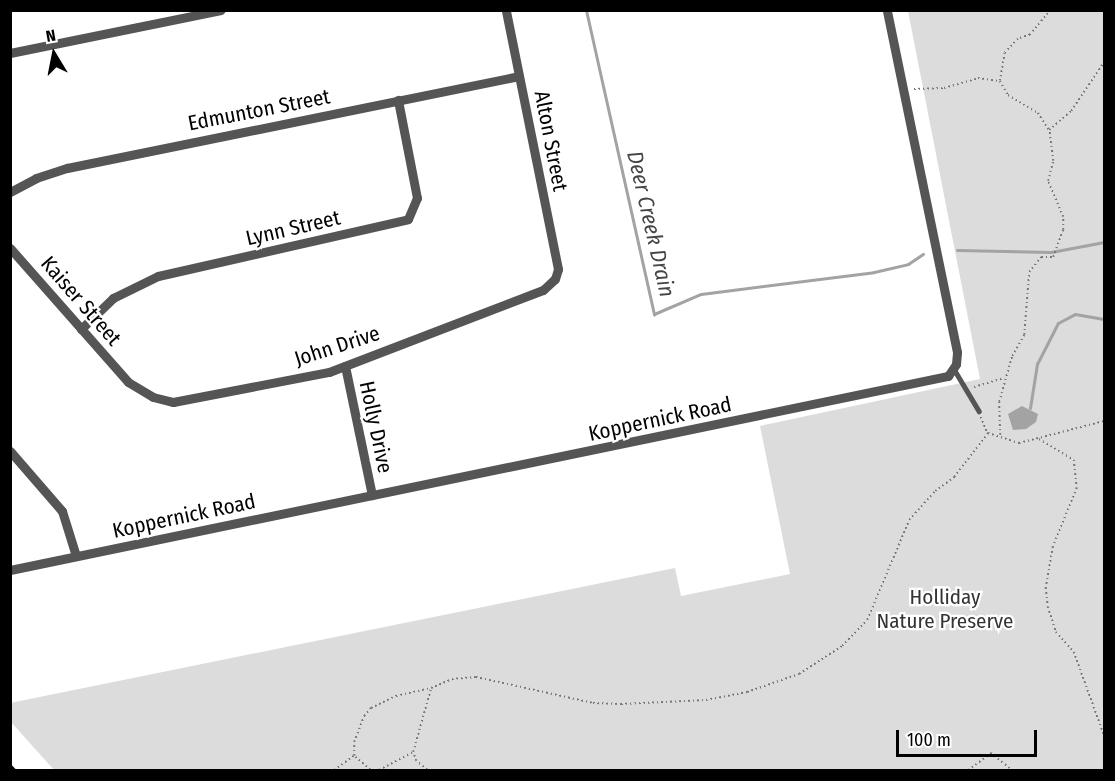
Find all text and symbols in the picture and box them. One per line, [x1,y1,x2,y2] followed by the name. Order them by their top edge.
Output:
[24,24,84,84] north arrow
[44,26,57,46] text: N
[186,84,332,136] street label: Edmunton Street
[529,89,573,193] street label: Alton Street
[621,148,681,300] water label: Deer Creek Drain
[243,205,343,251] street label: Lynn Street
[35,251,127,351] street label: Kaiser Street
[291,320,383,372] street label: John Drive
[354,379,398,475] street label: Holly Drive
[586,392,734,446] street label: Koppernick Road
[110,489,258,543] street label: Koppernick Road
[877,584,1013,634] park label: Holliday Nature Preserve
[899,718,1040,756] scale bar
[907,729,951,751] text: 100 m

